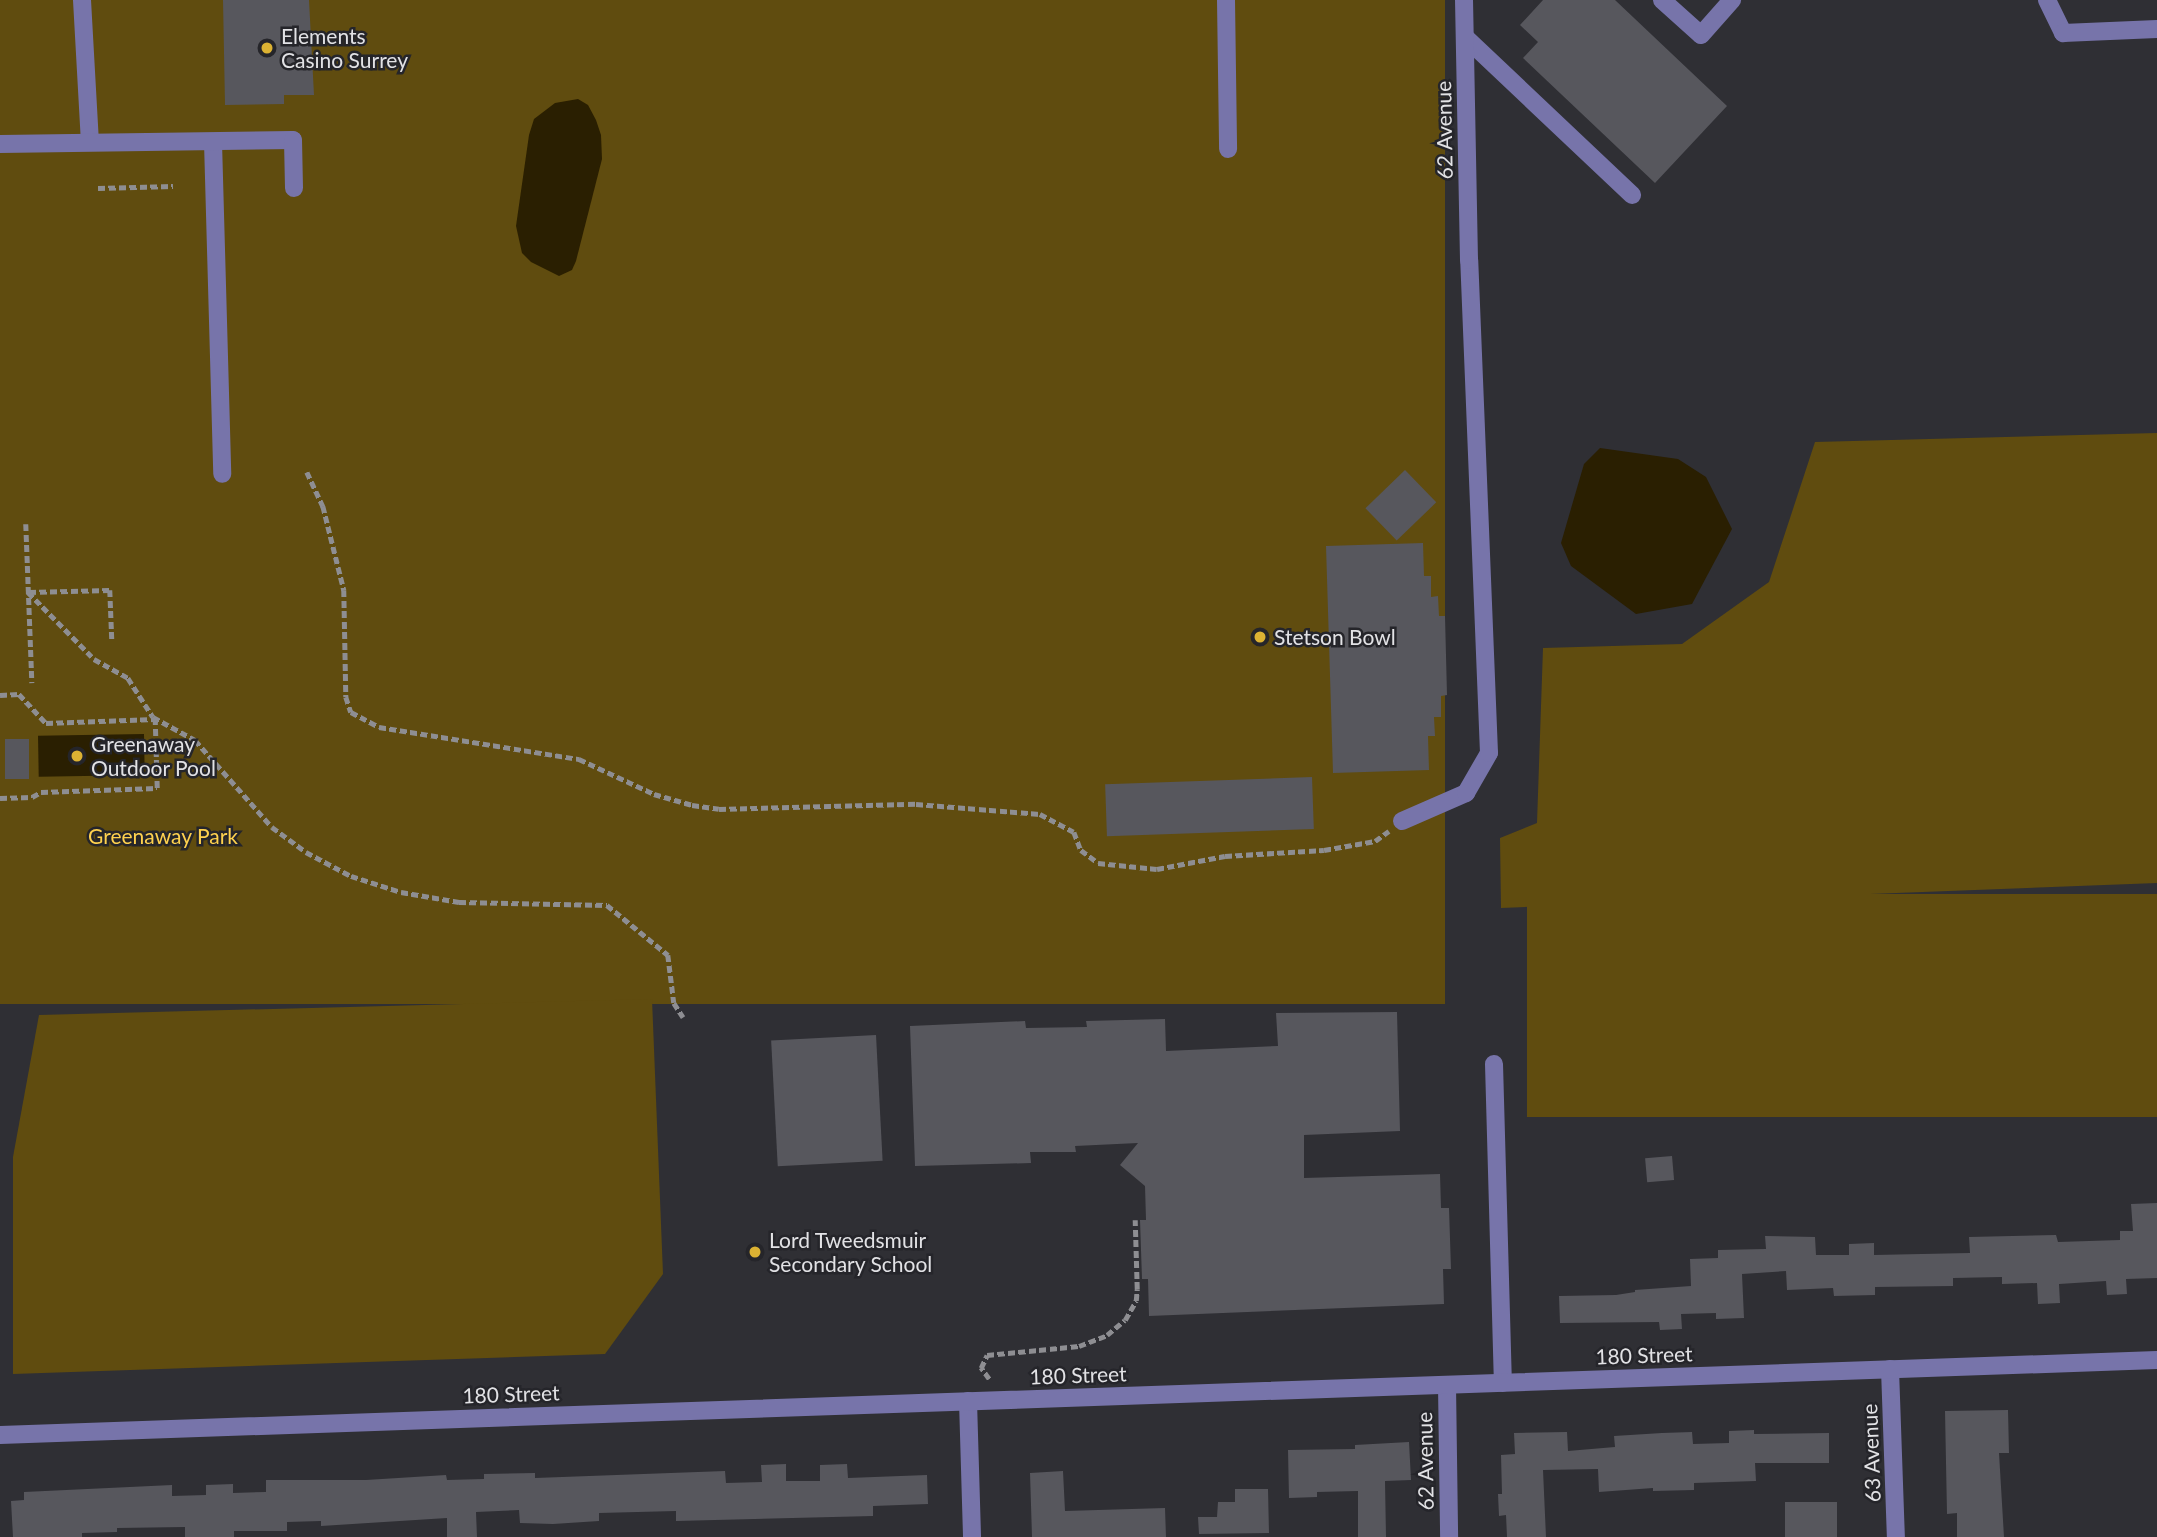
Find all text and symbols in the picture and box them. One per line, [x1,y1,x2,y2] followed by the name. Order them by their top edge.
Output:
[281,23,408,73] place label: Elements Casino Surrey
[259,40,275,56] marker: Elements Casino Surrey
[1431,80,1457,180] street label: 62 Avenue
[1274,624,1396,650] place label: Stetson Bowl
[1252,629,1268,645] marker: Stetson Bowl
[91,731,216,781] place label: Greenaway Outdoor Pool
[69,748,85,764] marker: Greenaway Outdoor Pool
[88,823,238,849] park label: Greenaway Park
[769,1227,933,1277] place label: Lord Tweedsmuir Secondary School
[747,1244,763,1260] marker: Lord Tweedsmuir Secondary School
[1595,1341,1693,1369] street label: 180 Street
[1029,1361,1127,1389] street label: 180 Street
[462,1380,560,1408] street label: 180 Street
[1857,1403,1885,1503] street label: 63 Avenue
[1412,1411,1438,1511] street label: 62 Avenue

